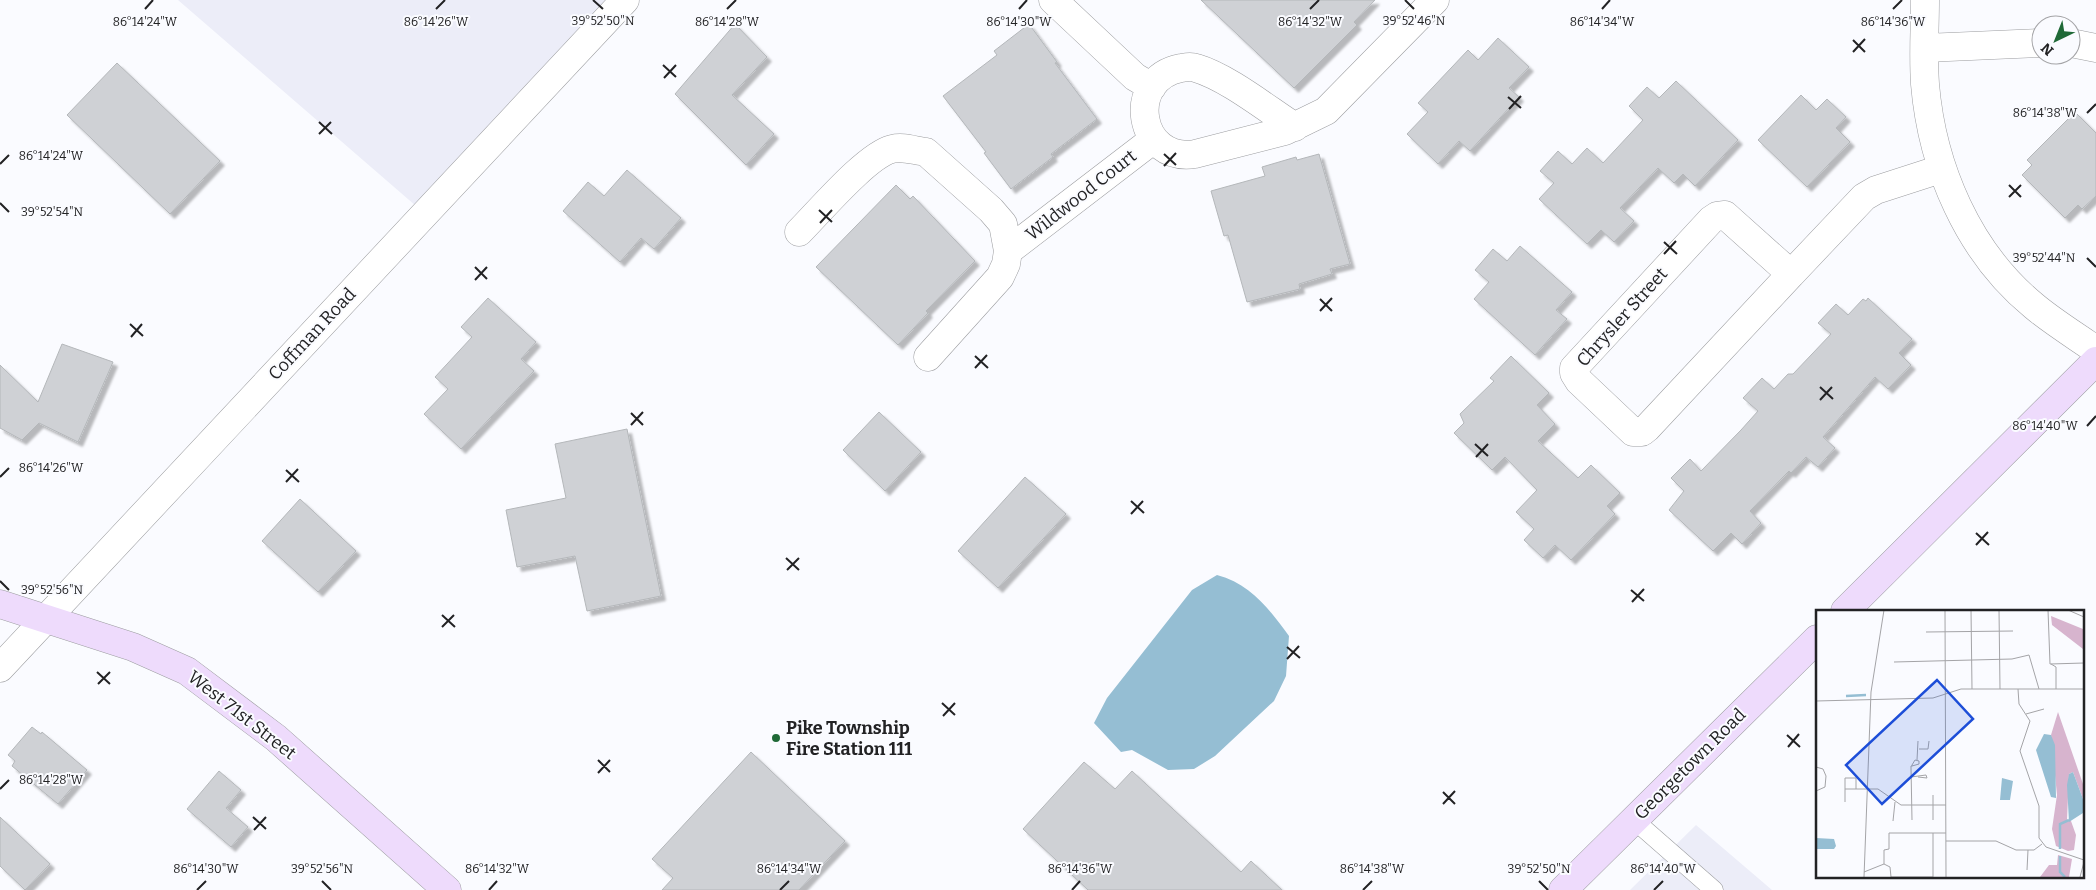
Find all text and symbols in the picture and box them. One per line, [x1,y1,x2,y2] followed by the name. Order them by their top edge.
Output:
[572,14,635,28] text: 39°52'50"N
[1383,14,1446,28] text: 39°52'46"N
[113,15,178,29] text: 86°14'24"W
[404,15,469,29] text: 86°14'26"W
[695,15,760,29] text: 86°14'28"W
[986,15,1052,29] text: 86°14'30"W
[1278,15,1343,29] text: 86°14'32"W
[1570,15,1635,29] text: 86°14'34"W
[1861,15,1926,29] text: 86°14'36"W
[2031,15,2081,65] north arrow
[2038,39,2057,59] text: N
[2013,106,2078,120] text: 86°14'38"W
[1021,145,1141,245] street label: Wildwood Court
[19,149,84,163] text: 86°14'24"W
[21,205,84,219] text: 39°52'54"N
[2013,251,2076,265] text: 39°52'44"N
[1572,263,1673,371] street label: Chrysler Street
[264,283,361,385] street label: Coffman Road
[2012,419,2078,433] text: 86°14'40"W
[19,461,84,475] text: 86°14'26"W
[21,583,84,597] text: 39°52'56"N
[1816,610,2084,878] inset map
[183,666,301,764] street label: West 71st Street
[1630,703,1751,824] street label: Georgetown Road
[786,717,912,760] place label: Pike Township Fire Station 111
[770,732,782,744] marker: Pike Township Fire Station 111
[19,773,84,787] text: 86°14'28"W
[173,862,239,876] text: 86°14'30"W
[291,862,354,876] text: 39°52'56"N
[465,862,530,876] text: 86°14'32"W
[757,862,822,876] text: 86°14'34"W
[1048,862,1113,876] text: 86°14'36"W
[1340,862,1405,876] text: 86°14'38"W
[1508,862,1571,876] text: 39°52'50"N
[1630,862,1696,876] text: 86°14'40"W

